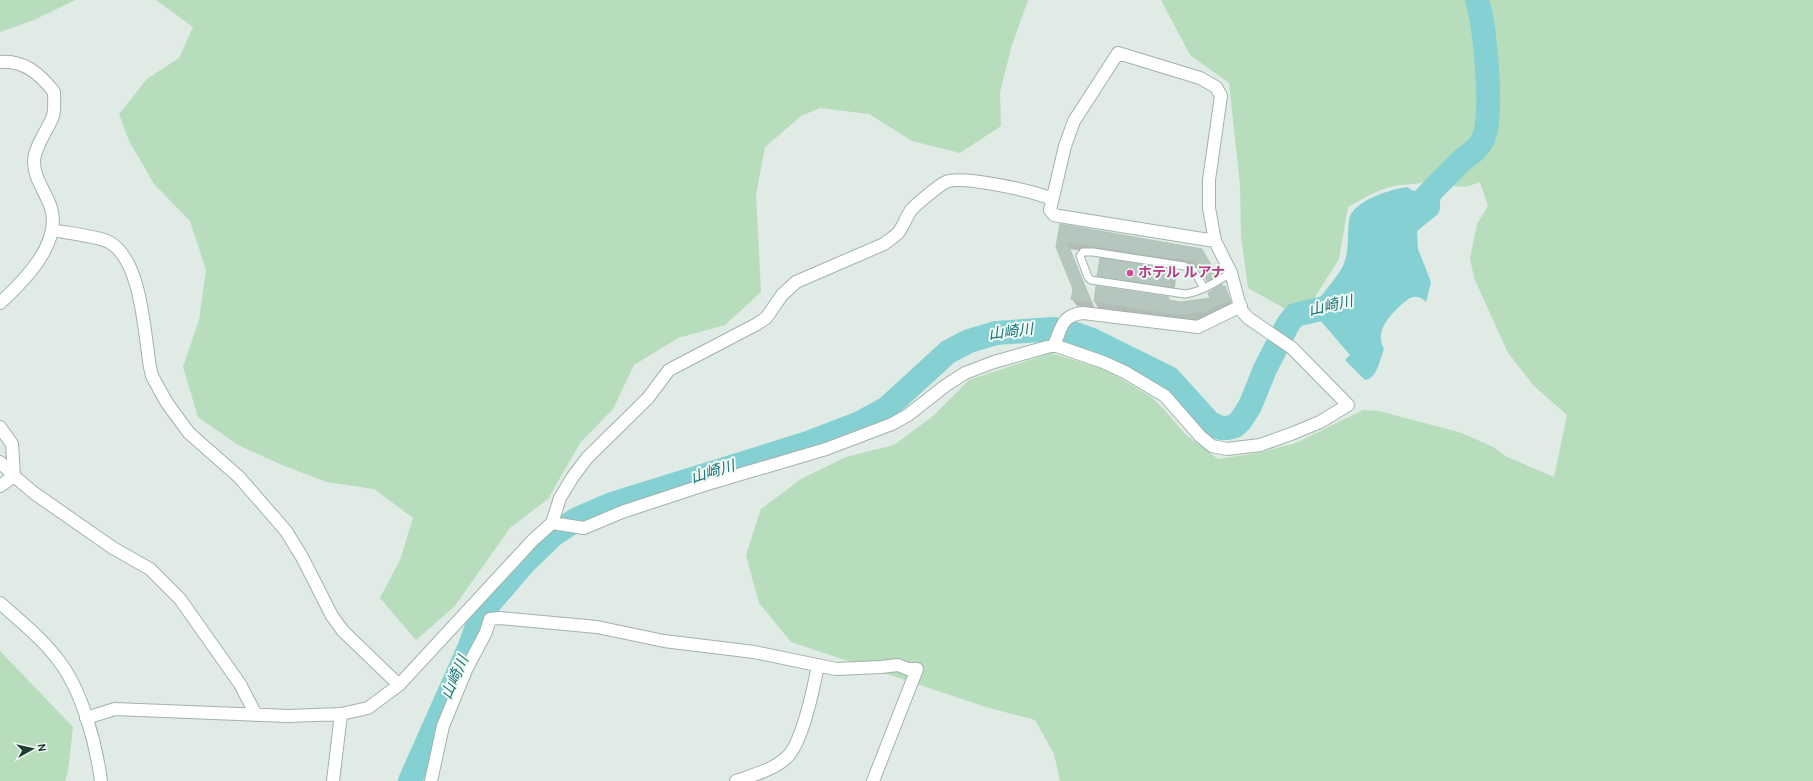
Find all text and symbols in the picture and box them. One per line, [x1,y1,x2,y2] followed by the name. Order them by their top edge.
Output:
[1138,265,1225,282] place label: ホテル ルアナ
[1125,268,1135,278] marker: ホテル ルアナ
[1307,292,1357,321] water label: 山崎川
[988,321,1036,345] water label: 山崎川
[689,457,739,489] water label: 山崎川
[438,652,475,702] water label: 山崎川
[12,729,52,769] north arrow
[33,743,48,753] text: N

